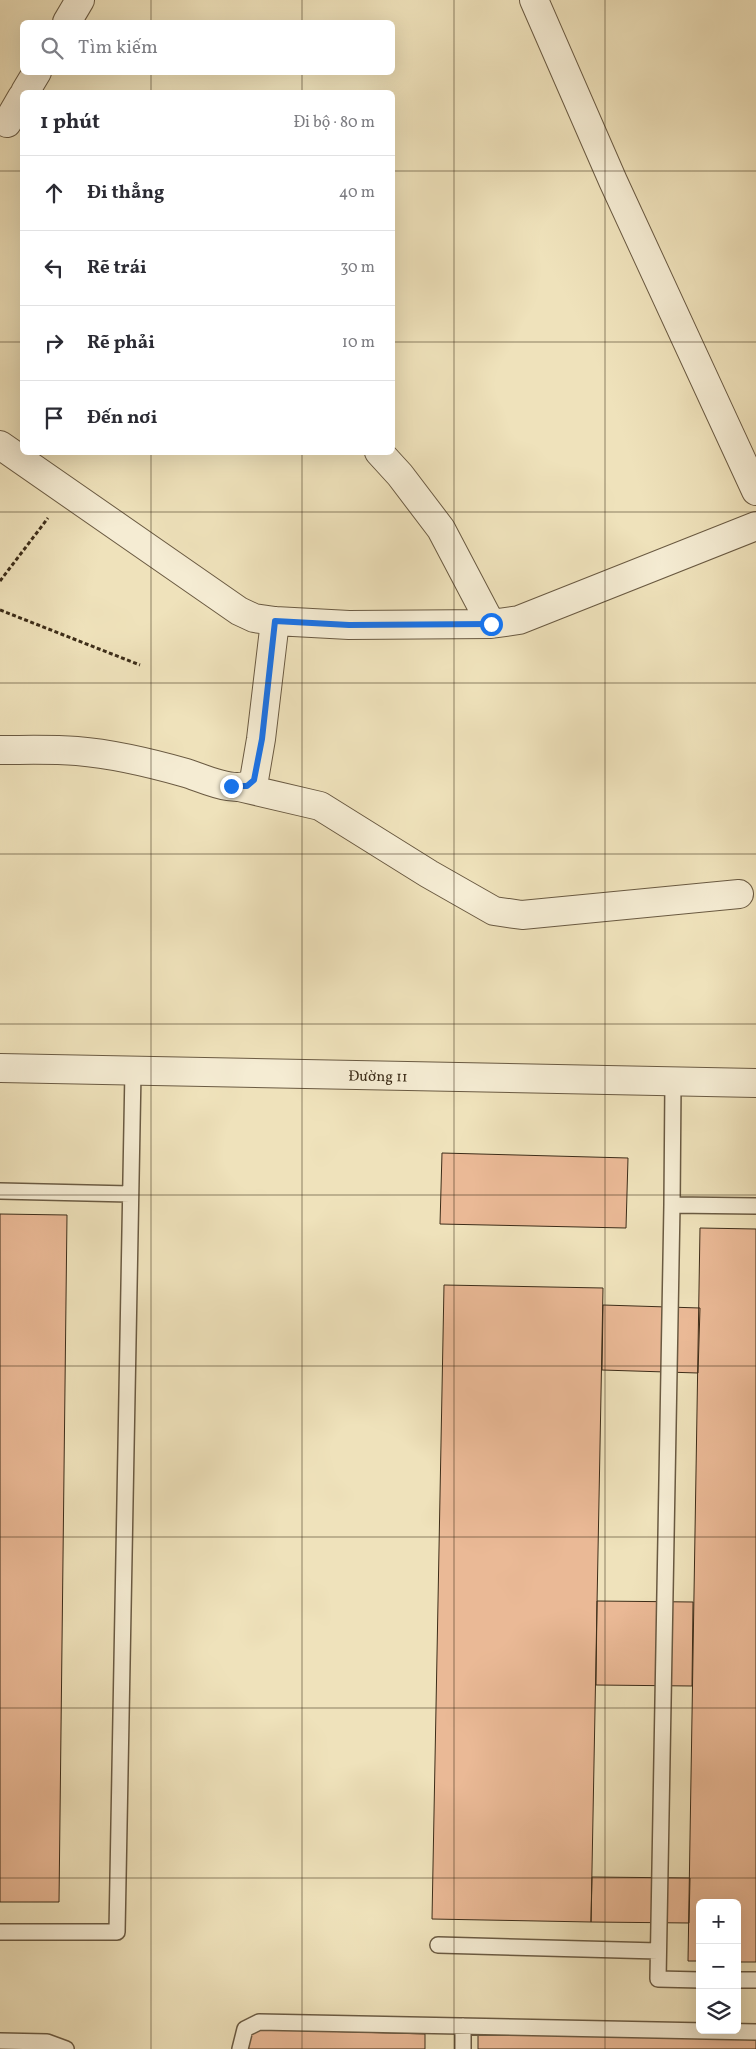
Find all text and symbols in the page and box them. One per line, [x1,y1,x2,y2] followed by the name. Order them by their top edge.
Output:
[20,20,395,75] search box
[38,34,66,62] icon: search
[78,35,158,61] text: Tìm kiếm
[40,108,100,137] text: 1 phút
[293,112,375,134] text: Đi bộ · 80 m
[40,179,68,207] icon: ahead
[87,180,164,206] text: Đi thẳng
[339,182,375,204] text: 40 m
[40,254,68,282] icon: left
[87,255,147,281] text: Rẽ trái
[340,257,375,279] text: 30 m
[40,329,68,357] icon: right
[87,330,155,356] text: Rẽ phải
[342,332,375,354] text: 10 m
[40,404,68,432] icon: arrive
[87,405,157,431] text: Đến nơi
[480,613,503,636] route start
[220,775,243,798] route end
[348,1066,408,1089] street label: Đường 11
[696,1899,741,2034] map controls
[696,1899,741,1944] button: +
[696,1944,741,1989] button: −
[696,1989,741,2034] button: layers

